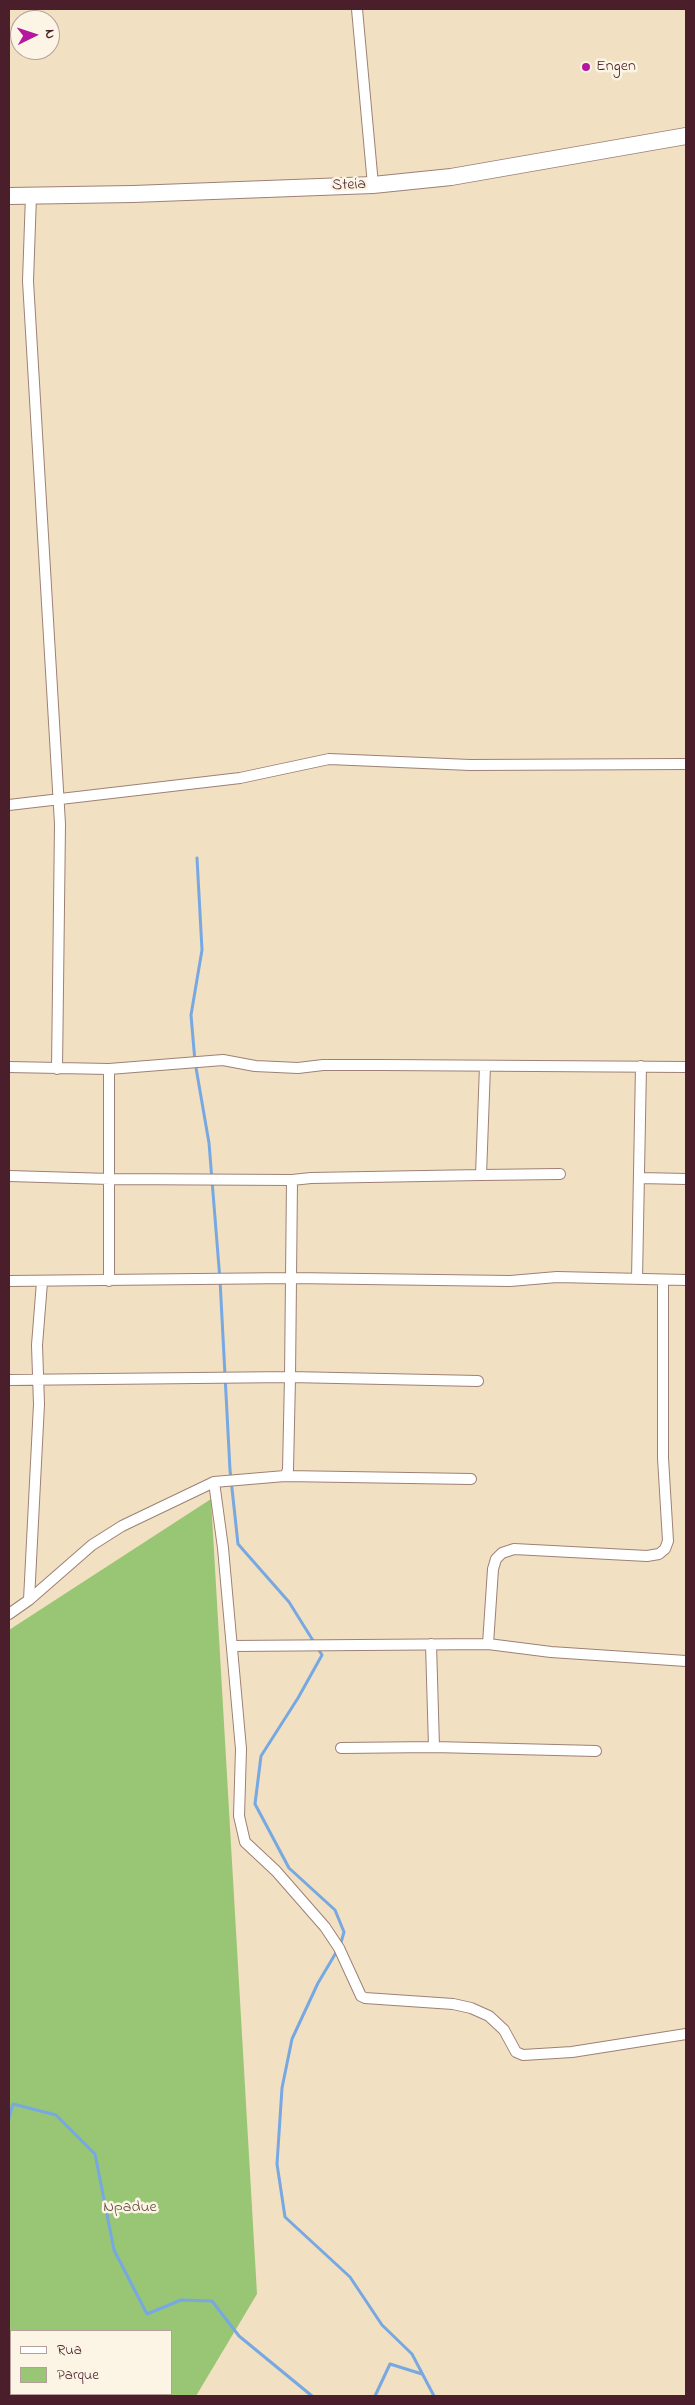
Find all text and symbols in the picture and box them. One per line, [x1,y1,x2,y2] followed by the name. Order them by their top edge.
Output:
[10,10,60,60] north arrow
[39,29,60,39] text: N
[596,57,636,77] place label: Engen
[580,61,592,73] marker: Engen
[332,176,366,196] street label: Steia
[103,2198,157,2218] park label: Npadue
[10,2330,172,2395] legend
[57,2339,82,2361] text: Rua
[57,2364,99,2386] text: Parque

